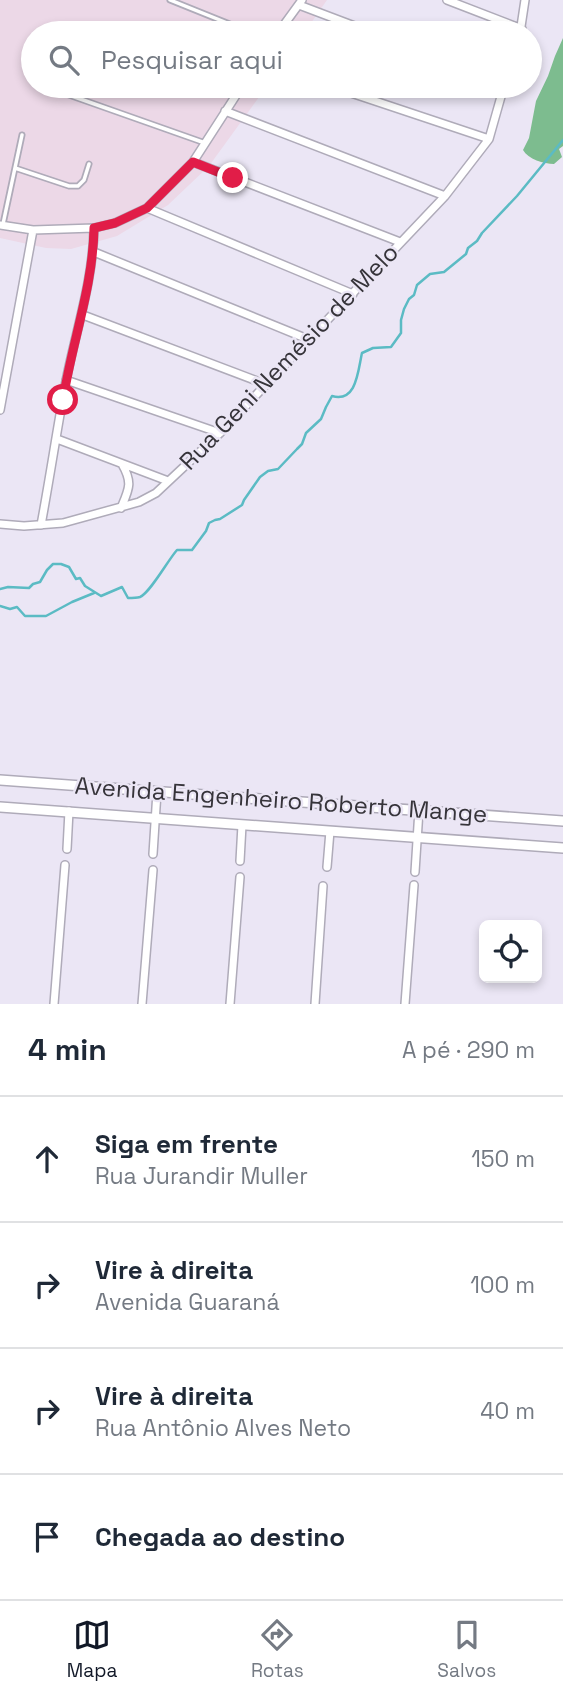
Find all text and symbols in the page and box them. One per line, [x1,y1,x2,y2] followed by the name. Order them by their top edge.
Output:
[21,21,542,98] search box
[45,41,83,79] icon: search
[101,43,283,77] text: Pesquisar aqui
[217,162,248,193] route end
[172,237,405,476] street label: Rua Geni Nemésio de Melo
[47,384,78,415] route start
[74,770,488,829] street label: Avenida Engenheiro Roberto Mange
[479,920,542,983] map controls
[479,920,542,983] button: locate
[28,1030,107,1069] text: 4 min
[402,1035,535,1065] text: A pé · 290 m
[95,1127,278,1161] text: Siga em frente
[28,1140,66,1178] icon: ahead
[471,1144,535,1174] text: 150 m
[95,1161,308,1191] text: Rua Jurandir Muller
[95,1253,253,1287] text: Vire à direita
[28,1266,66,1304] icon: right
[470,1270,535,1300] text: 100 m
[95,1287,280,1317] text: Avenida Guaraná
[95,1379,253,1413] text: Vire à direita
[28,1392,66,1430] icon: right
[480,1396,535,1426] text: 40 m
[95,1413,351,1443] text: Rua Antônio Alves Neto
[28,1518,66,1556] icon: arrive
[95,1520,345,1554] text: Chegada ao destino
[67,1616,117,1683] tab: Mapa
[251,1616,304,1683] tab: Rotas
[437,1616,496,1683] tab: Salvos

